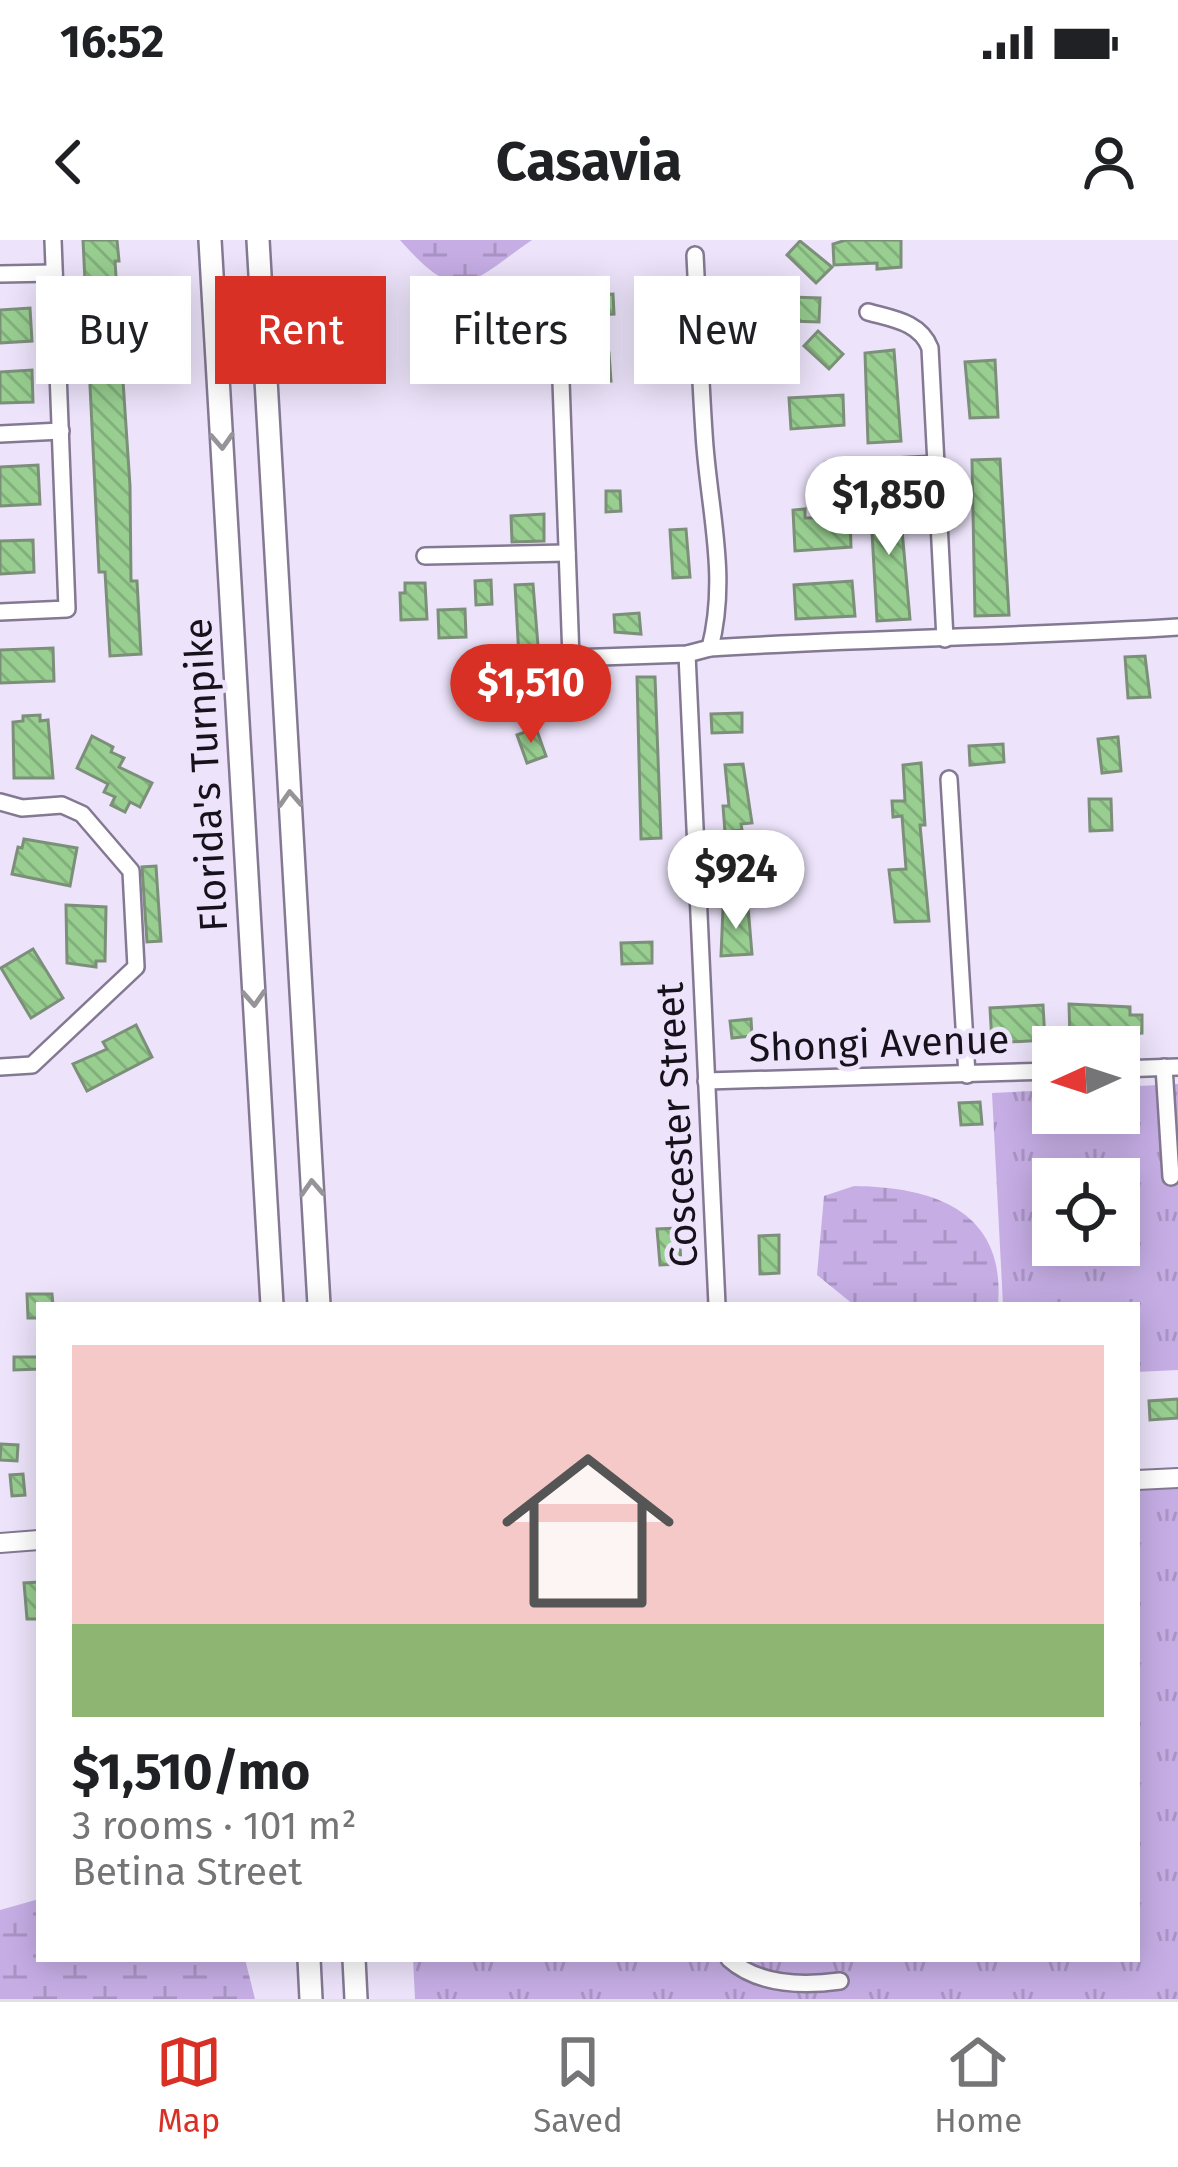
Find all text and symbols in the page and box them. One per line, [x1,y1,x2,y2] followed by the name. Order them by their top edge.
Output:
[60,15,164,69] text: 16:52
[36,129,102,195] icon: back
[1076,129,1142,195] icon: person
[496,130,682,194] text: Casavia
[36,276,191,384] chip: Buy
[215,276,386,384] chip: Rent
[410,276,610,384] chip: Filters
[634,276,800,384] chip: New
[209,432,235,451] one-way arrow
[791,456,987,558] pin: $1,850
[832,472,946,518] text: $1,850
[175,617,237,933] street label: Florida's Turnpike
[433,644,629,746] pin: $1,510
[477,660,585,706] text: $1,510
[277,789,303,808] one-way arrow
[665,830,807,932] pin: $924
[695,846,777,892] text: $924
[647,980,707,1269] street label: Coscester Street
[241,989,267,1008] one-way arrow
[748,1016,1010,1072] street label: Shongi Avenue
[1032,1026,1140,1134] north arrow
[1032,1026,1140,1266] map controls
[1032,1158,1140,1266] button: locate
[300,1178,326,1197] one-way arrow
[480,1423,696,1639] icon: home
[72,1741,310,1803] text: $1,510/mo
[72,1803,357,1849] text: 3 rooms · 101 m²
[72,1849,302,1895] text: Betina Street
[156,2029,222,2141] tab: Map
[533,2029,623,2141] tab: Saved
[934,2029,1022,2141] tab: Home

